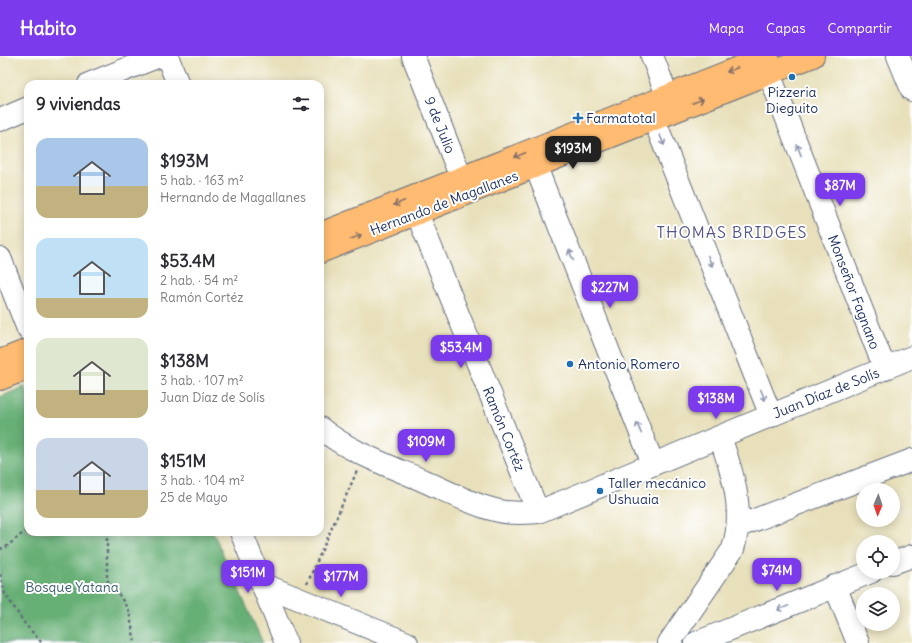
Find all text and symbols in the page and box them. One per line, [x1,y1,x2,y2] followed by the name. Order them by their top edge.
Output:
[20,16,76,40] text: Habito
[709,19,744,37] text: Mapa
[766,19,806,37] text: Capas
[828,19,892,37] text: Compartir
[726,67,738,75] one-way arrow
[787,72,797,82] marker: Pizzeria Dieguito
[766,83,818,117] place label: Pizzeria Dieguito
[36,93,120,115] text: 9 viviendas
[290,93,312,115] icon: filters
[420,94,460,156] street label: 9 de Julio
[692,97,704,105] one-way arrow
[586,109,656,127] place label: Farmatotal
[573,113,583,123] marker: Farmatotal
[659,134,666,146] one-way arrow
[545,136,601,170] pin: $193M
[554,140,592,157] text: $193M
[795,144,802,156] one-way arrow
[160,150,209,172] text: $193M
[514,151,526,159] one-way arrow
[68,154,116,202] icon: home
[367,166,521,240] street label: Hernando de Magallanes
[160,172,244,189] text: 5 hab. · 163 m²
[816,173,864,207] pin: $87M
[824,177,856,194] text: $87M
[160,189,306,206] text: Hernando de Magallanes
[394,199,406,207] one-way arrow
[657,222,807,242] district label: THOMAS BRIDGES
[824,232,884,352] street label: Monseñor Fagnano
[350,233,362,241] one-way arrow
[566,249,574,261] one-way arrow
[160,250,216,272] text: $53.4M
[68,254,116,302] icon: home
[706,255,714,267] one-way arrow
[160,272,238,289] text: 2 hab. · 54 m²
[582,275,638,309] pin: $227M
[591,279,629,296] text: $227M
[160,289,243,306] text: Ramón Cortéz
[428,335,494,369] pin: $53.4M
[440,339,482,356] text: $53.4M
[160,350,209,372] text: $138M
[68,354,116,402] icon: home
[578,355,680,373] place label: Antonio Romero
[565,359,575,369] marker: Antonio Romero
[770,363,882,423] street label: Juan Díaz de Solís
[160,372,244,389] text: 3 hab. · 107 m²
[479,384,529,474] street label: Ramón Cortéz
[688,386,744,420] pin: $138M
[759,388,767,400] one-way arrow
[160,389,265,406] text: Juan Díaz de Solís
[697,390,735,407] text: $138M
[635,422,642,434] one-way arrow
[398,429,454,463] pin: $109M
[407,433,445,450] text: $109M
[160,450,206,472] text: $151M
[68,454,116,502] icon: home
[160,472,245,489] text: 3 hab. · 104 m²
[608,474,706,508] place label: Taller mecánico Ushuaia
[856,483,900,527] north arrow
[856,483,900,631] map controls
[595,486,605,496] marker: Taller mecánico Ushuaia
[160,489,228,506] text: 25 de Mayo
[856,535,900,579] button: locate
[753,558,801,592] pin: $74M
[220,560,276,594] pin: $151M
[761,562,793,579] text: $74M
[230,564,266,581] text: $151M
[313,564,369,598] pin: $177M
[323,568,359,585] text: $177M
[25,578,119,596] park label: Bosque Yatana
[856,587,900,631] button: layers
[777,604,789,612] one-way arrow

